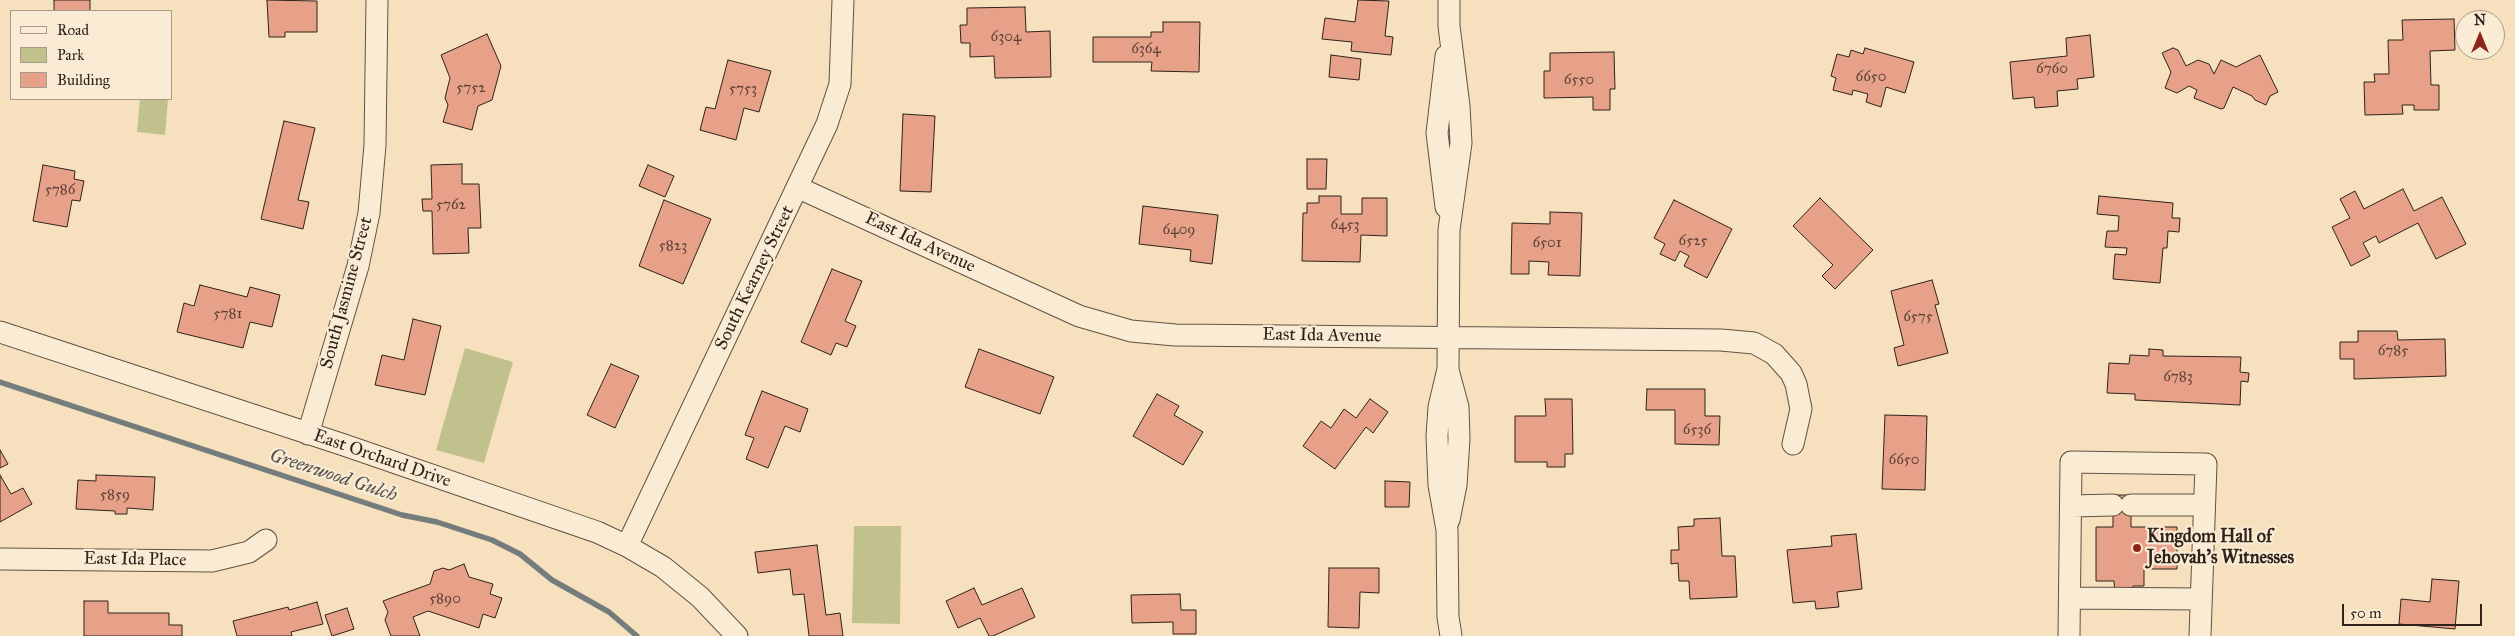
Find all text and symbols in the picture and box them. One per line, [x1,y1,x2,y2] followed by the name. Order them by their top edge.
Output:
[10,10,172,100] legend
[2455,10,2505,60] north arrow
[2474,12,2486,29] text: N
[57,21,89,39] text: Road
[991,28,1021,46] house number: 6304
[1131,40,1161,58] house number: 6364
[57,46,84,64] text: Park
[2036,60,2068,78] house number: 6760
[1855,68,1887,86] house number: 6650
[57,71,110,89] text: Building
[1564,71,1594,89] house number: 6550
[456,79,486,97] house number: 5752
[729,80,757,98] house number: 5753
[45,181,75,199] house number: 5786
[436,196,466,214] house number: 5762
[711,202,799,354] street label: South Kearney Street
[861,208,979,278] street label: East Ida Avenue
[316,215,378,371] street label: South Jasmine Street
[1330,216,1360,234] house number: 6453
[1163,221,1195,239] house number: 6409
[1679,232,1707,250] house number: 6525
[1532,234,1562,252] house number: 6501
[659,237,687,255] house number: 5823
[214,305,242,323] house number: 5781
[1903,308,1933,326] house number: 6575
[1262,324,1382,348] street label: East Ida Avenue
[2378,342,2408,360] house number: 6785
[2163,368,2193,386] house number: 6783
[1683,421,1711,439] house number: 6536
[310,425,454,493] street label: East Orchard Drive
[266,445,400,507] water label: Greenwood Gulch
[1888,451,1920,469] house number: 6650
[100,486,130,504] house number: 5859
[2147,527,2294,570] place label: Kingdom Hall of Jehovah's Witnesses
[2131,542,2143,554] marker: Kingdom Hall of Jehovah's Witnesses
[83,548,187,572] street label: East Ida Place
[429,590,461,608] house number: 5890
[2345,594,2485,626] scale bar
[2350,604,2382,622] text: 50 m

